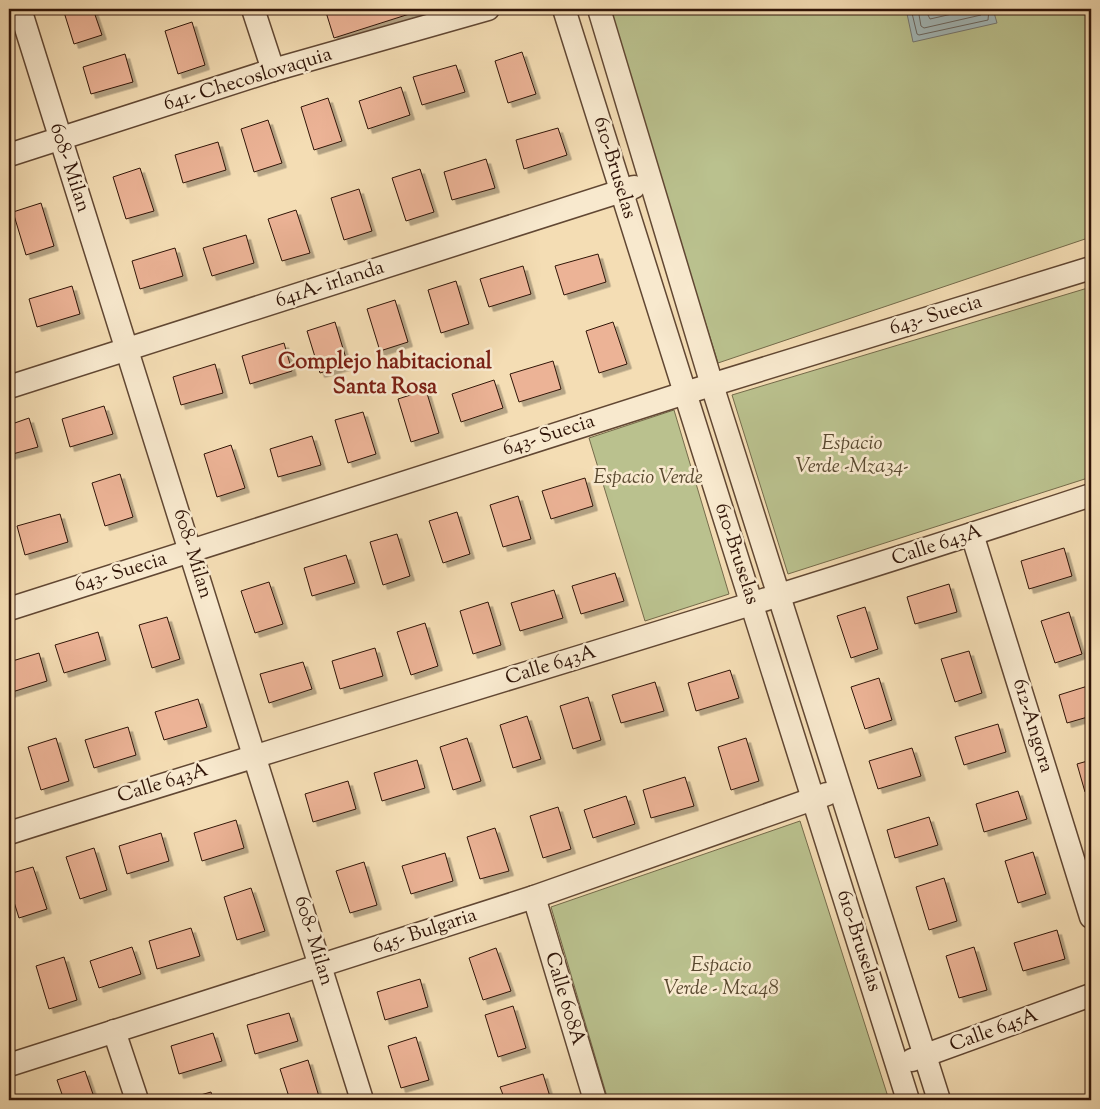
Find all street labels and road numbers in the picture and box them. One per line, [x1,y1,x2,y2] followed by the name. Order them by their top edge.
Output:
[160,41,336,119] street label: 641- Checoslovaquia
[585,114,643,223] street label: 610-Bruselas
[41,120,97,217] street label: 608- Milan
[272,254,388,316] street label: 641A- irlanda
[886,288,986,344] street label: 643- Suecia
[499,407,599,465] street label: 643- Suecia
[706,500,766,609] street label: 610-Bruselas
[165,506,219,603] street label: 608- Milan
[888,518,986,574] street label: Calle 643A
[71,545,171,601] street label: 643- Suecia
[502,638,600,694] street label: Calle 643A
[1004,675,1060,777] street label: 612-Angora
[114,756,212,812] street label: Calle 643A
[828,887,888,996] street label: 610-Bruselas
[286,893,340,990] street label: 608- Milan
[369,902,481,962] street label: 645- Bulgaria
[536,949,592,1049] street label: Calle 608A
[946,1002,1042,1060] street label: Calle 645A

